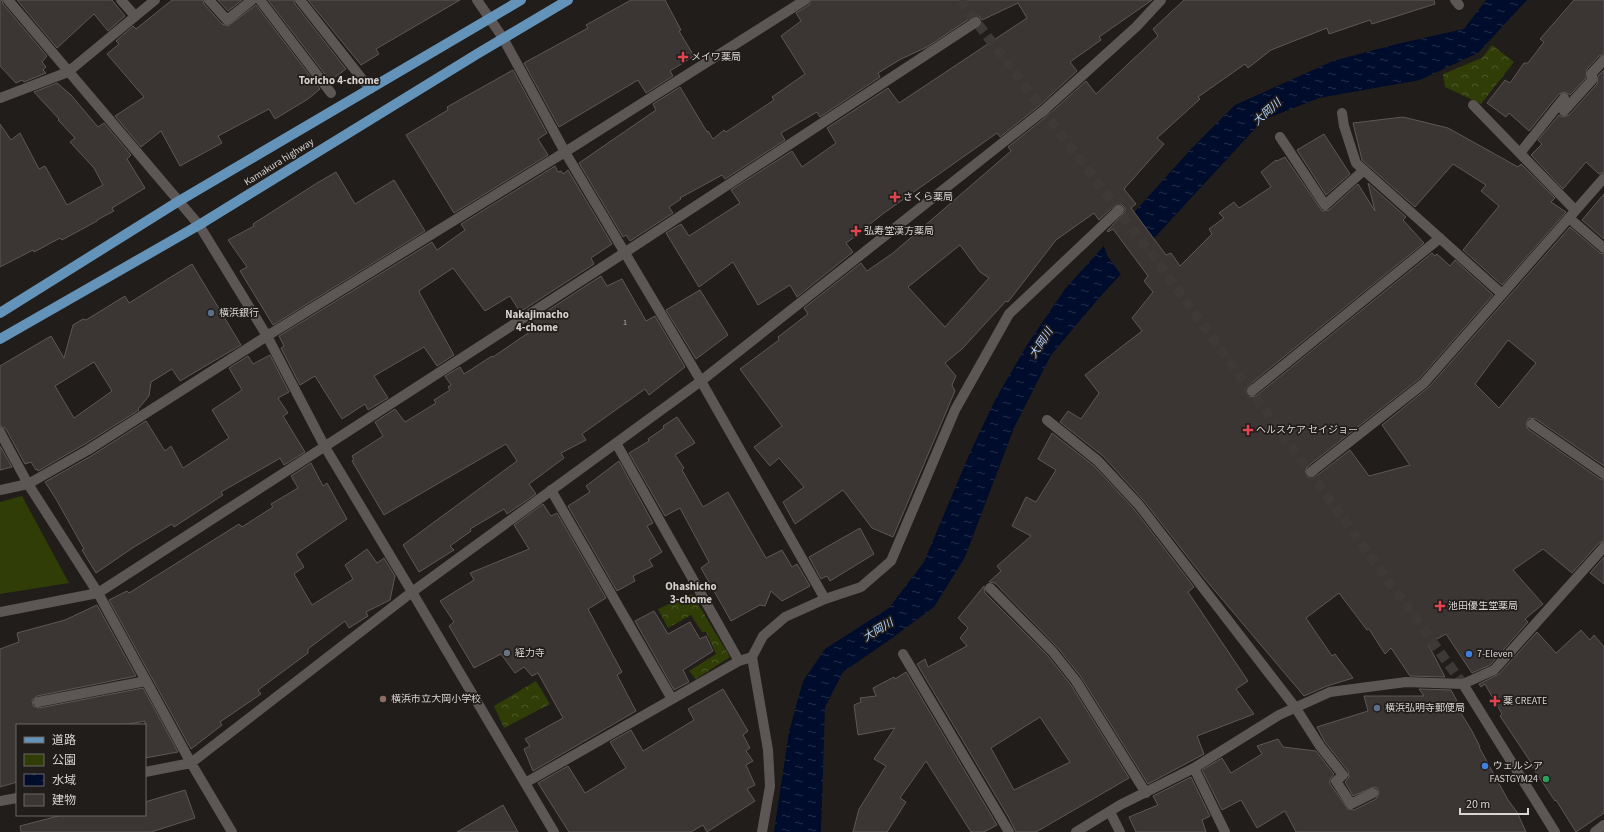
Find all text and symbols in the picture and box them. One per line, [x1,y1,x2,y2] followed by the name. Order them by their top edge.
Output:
[691,50,741,64] place label: メイワ薬局
[678,52,688,62] marker: メイワ薬局
[299,73,380,88] district label: Toricho 4-chome
[1250,95,1285,129] water label: 大岡川
[241,135,317,189] street label: Kamakura highway
[903,190,953,204] place label: さくら薬局
[890,192,900,202] marker: さくら薬局
[864,224,934,238] place label: 弘寿堂漢方薬局
[851,226,861,236] marker: 弘寿堂漢方薬局
[219,306,259,320] place label: 横浜銀行
[505,307,569,335] district label: Nakajimacho 4-chome
[206,308,216,318] marker: 横浜銀行
[623,317,627,328] house number: 1
[1026,324,1057,361] water label: 大岡川
[1256,423,1358,437] place label: ヘルスケア セイジョー
[1243,425,1253,435] marker: ヘルスケア セイジョー
[665,579,717,607] district label: Ohashicho 3-chome
[1448,599,1518,613] place label: 池田優生堂薬局
[1435,601,1445,611] marker: 池田優生堂薬局
[860,615,897,645] water label: 大岡川
[515,646,545,660] place label: 経力寺
[1477,647,1513,661] place label: 7-Eleven
[502,648,512,658] marker: 経力寺
[1464,649,1474,659] marker: 7-Eleven
[391,692,481,706] place label: 横浜市立大岡小学校
[378,694,388,704] marker: 横浜市立大岡小学校
[1503,694,1547,708] place label: 薬 CREATE
[1490,696,1500,706] marker: 薬 CREATE
[1385,701,1465,715] place label: 横浜弘明寺郵便局
[1372,703,1382,713] marker: 横浜弘明寺郵便局
[16,724,146,816] legend
[52,732,76,749] text: 道路
[52,752,76,769] text: 公園
[1493,759,1543,773] place label: ウェルシア
[1480,761,1490,771] marker: ウェルシア
[52,772,76,789] text: 水域
[1490,772,1538,786] place label: FASTGYM24
[1541,774,1551,784] marker: FASTGYM24
[1460,790,1528,816] scale bar
[52,792,76,809] text: 建物
[1466,796,1490,813] text: 20 m

